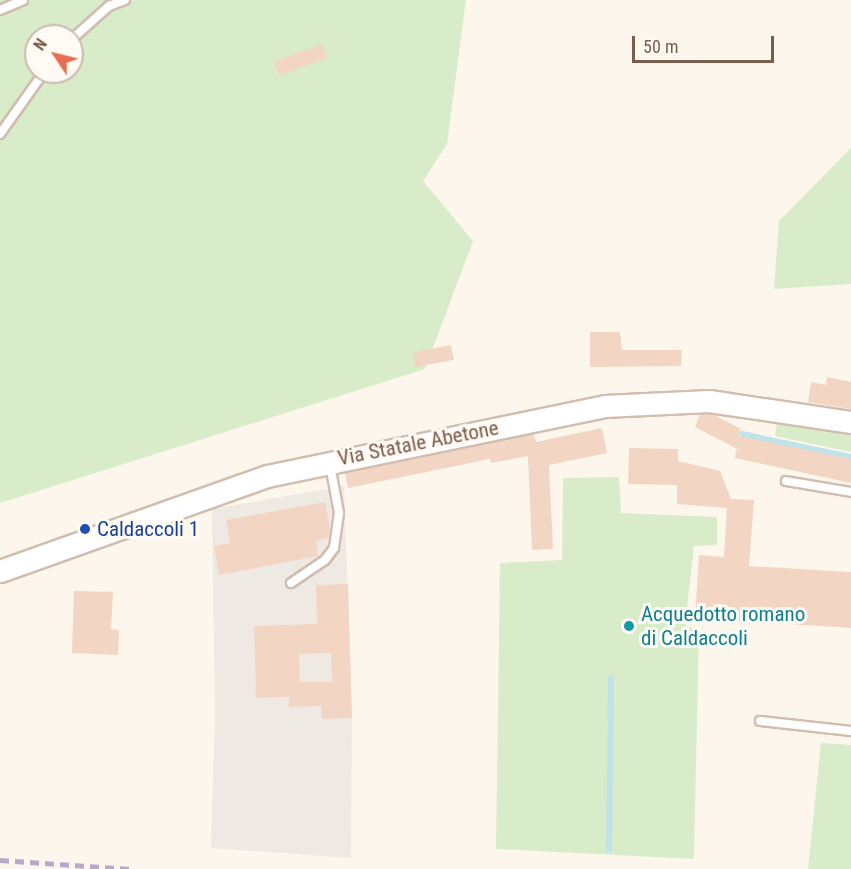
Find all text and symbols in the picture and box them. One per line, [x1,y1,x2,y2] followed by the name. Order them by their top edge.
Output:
[24,24,84,84] north arrow
[635,24,778,62] scale bar
[30,35,51,54] text: N
[643,36,678,57] text: 50 m
[335,415,501,471] street label: Via Statale Abetone
[97,516,199,542] place label: Caldaccoli 1
[78,522,92,536] marker: Caldaccoli 1
[641,601,805,651] place label: Acquedotto romano di Caldaccoli
[622,619,636,633] marker: Acquedotto romano di Caldaccoli

